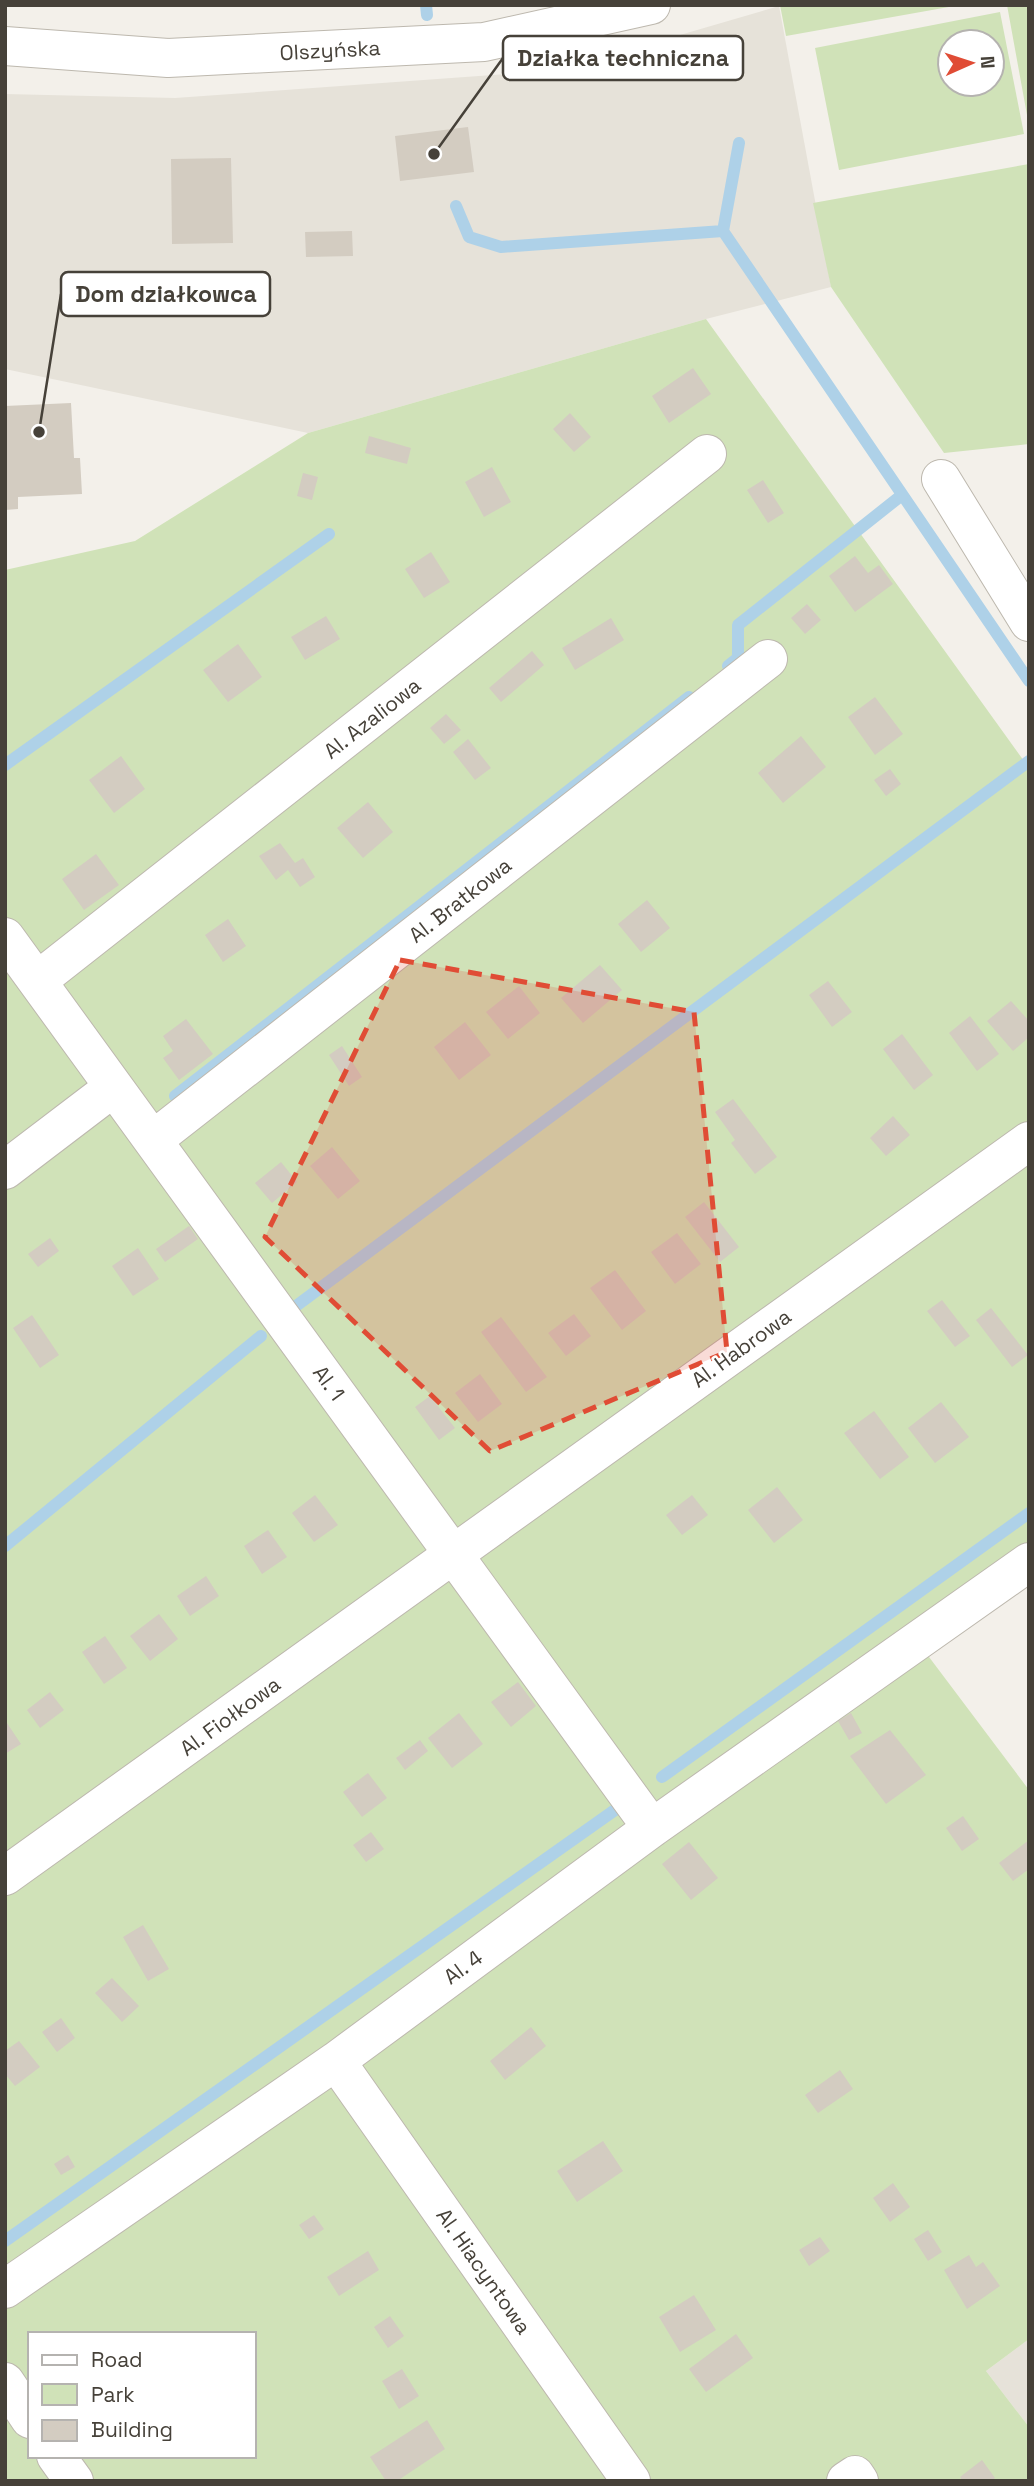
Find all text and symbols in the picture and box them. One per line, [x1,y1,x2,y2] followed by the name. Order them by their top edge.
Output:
[936,28,1006,98] north arrow
[279,34,381,66] street label: Olszyńska
[503,36,743,80] callout: Działka techniczna
[517,43,729,73] text: Działka techniczna
[975,55,1000,69] text: N
[61,272,270,316] callout: Dom działkowca
[75,279,257,309] text: Dom działkowca
[318,672,426,764] street label: Al. Azaliowa
[403,851,517,949] street label: Al. Bratkowa
[686,1303,796,1393] street label: Al. Habrowa
[307,1360,351,1406] street label: Al. 1
[174,1670,286,1762] street label: Al. Fiołkowa
[438,1944,488,1990] street label: Al. 4
[431,2203,537,2339] street label: Al. Hiacyntowa
[28,2332,256,2458] legend
[91,2346,143,2373] text: Road
[91,2381,135,2408] text: Park
[91,2416,173,2443] text: Building

